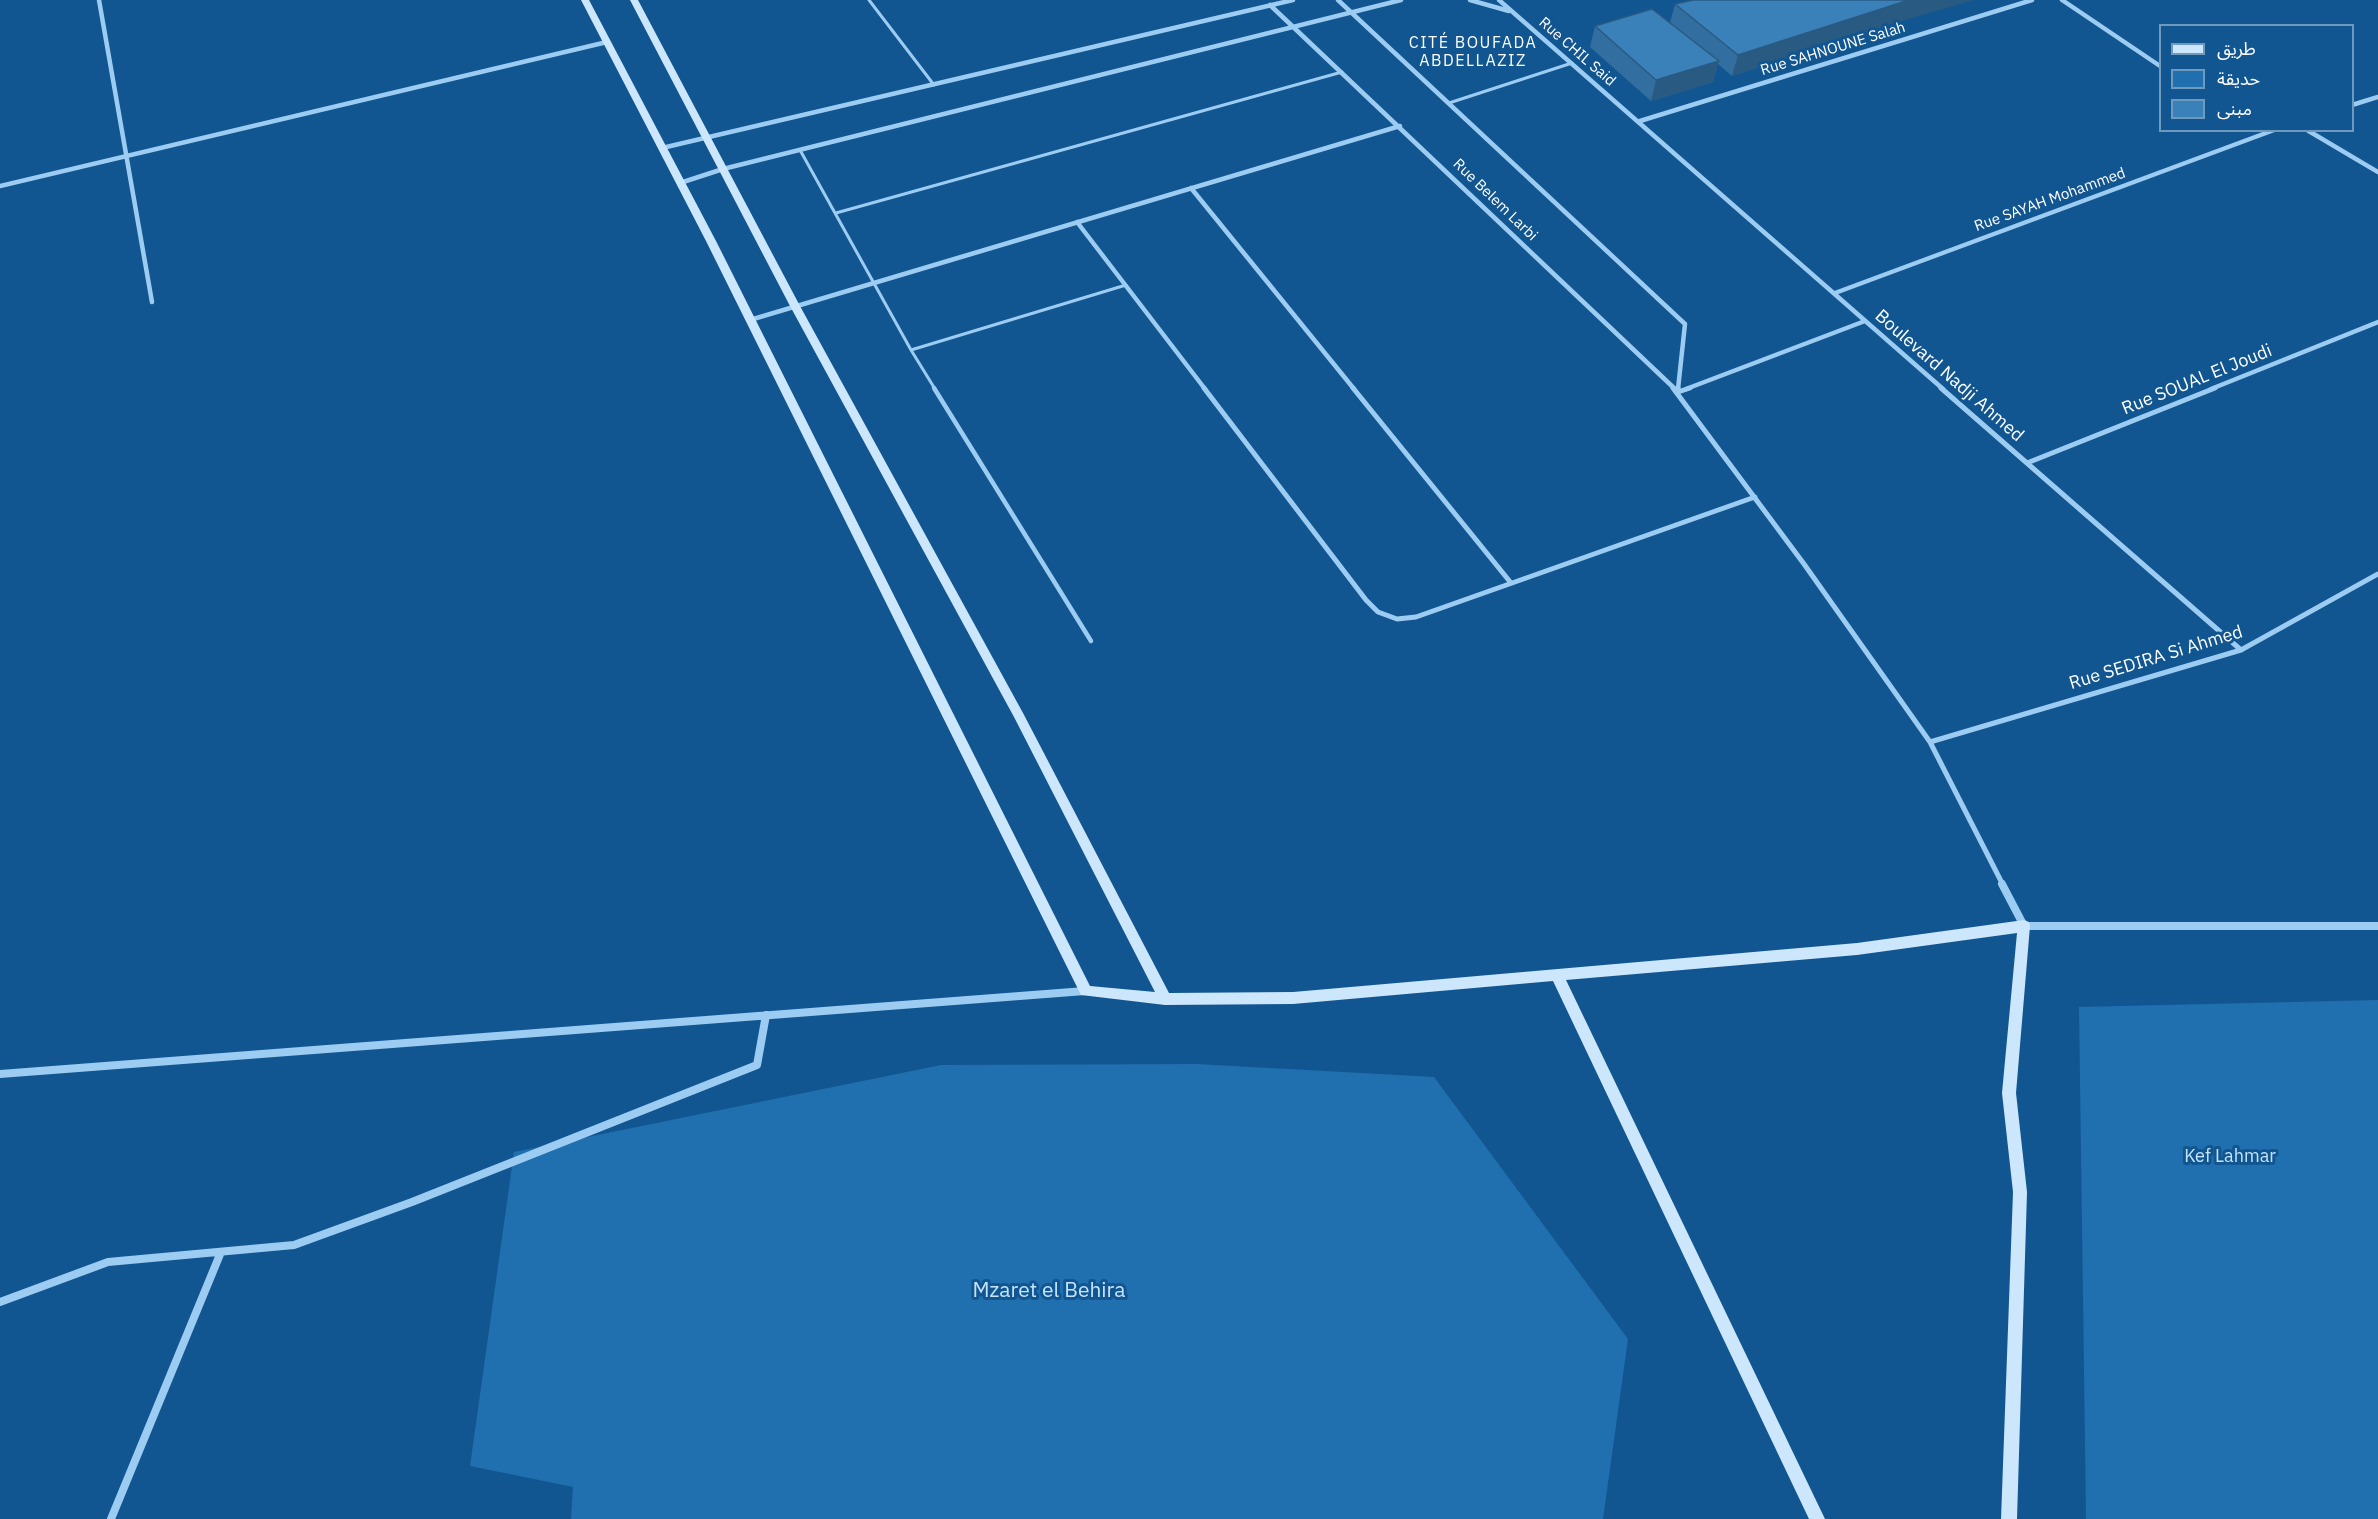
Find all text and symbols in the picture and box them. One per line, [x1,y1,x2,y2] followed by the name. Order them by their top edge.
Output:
[1535,14,1619,90] street label: Rue CHIL Said
[1758,18,1908,80] street label: Rue SAHNOUNE Salah
[2159,24,2354,132] legend
[1409,33,1537,71] district label: CITÉ BOUFADA ABDELLAZIZ
[2217,37,2256,60] text: طريق
[2217,67,2260,90] text: حديقة
[2217,97,2252,120] text: مبنى
[1449,155,1541,245] street label: Rue Belem Larbi
[1972,164,2128,236] street label: Rue SAYAH Mohammed
[1870,306,2028,446] street label: Boulevard Nadji Ahmed
[2119,340,2275,420] street label: Rue SOUAL El Joudi
[2067,621,2245,695] street label: Rue SEDIRA Si Ahmed
[2184,1146,2276,1168] park label: Kef Lahmar
[973,1278,1125,1304] park label: Mzaret el Behira

